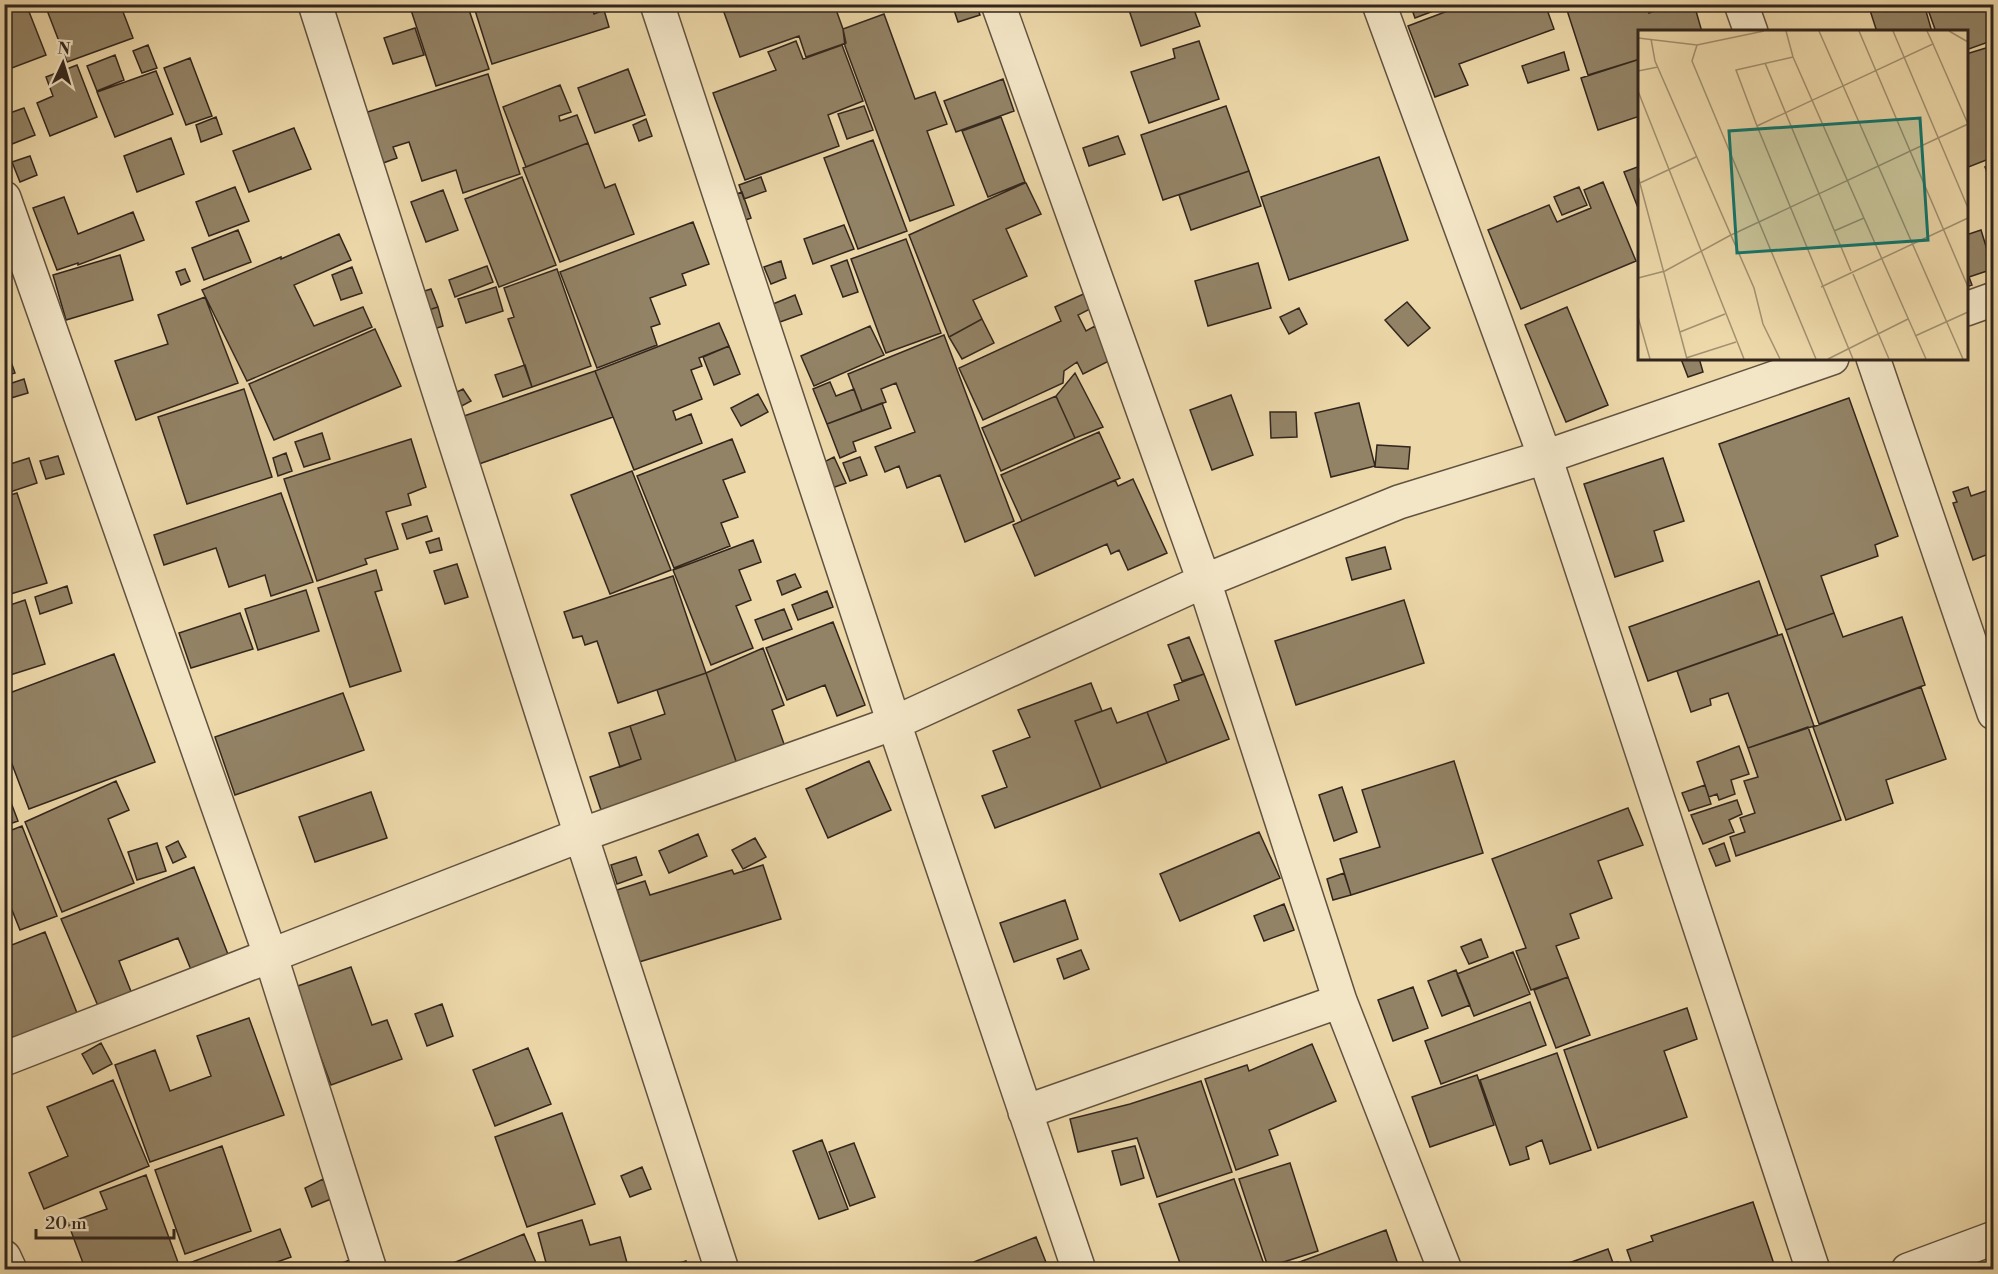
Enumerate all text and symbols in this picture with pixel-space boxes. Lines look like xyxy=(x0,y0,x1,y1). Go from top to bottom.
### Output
inset map xyxy=(1638,30,1968,360)
north arrow xyxy=(33,33,93,93)
text: N xyxy=(57,39,71,59)
scale bar xyxy=(36,1202,174,1240)
text: 20 m xyxy=(45,1212,87,1235)

